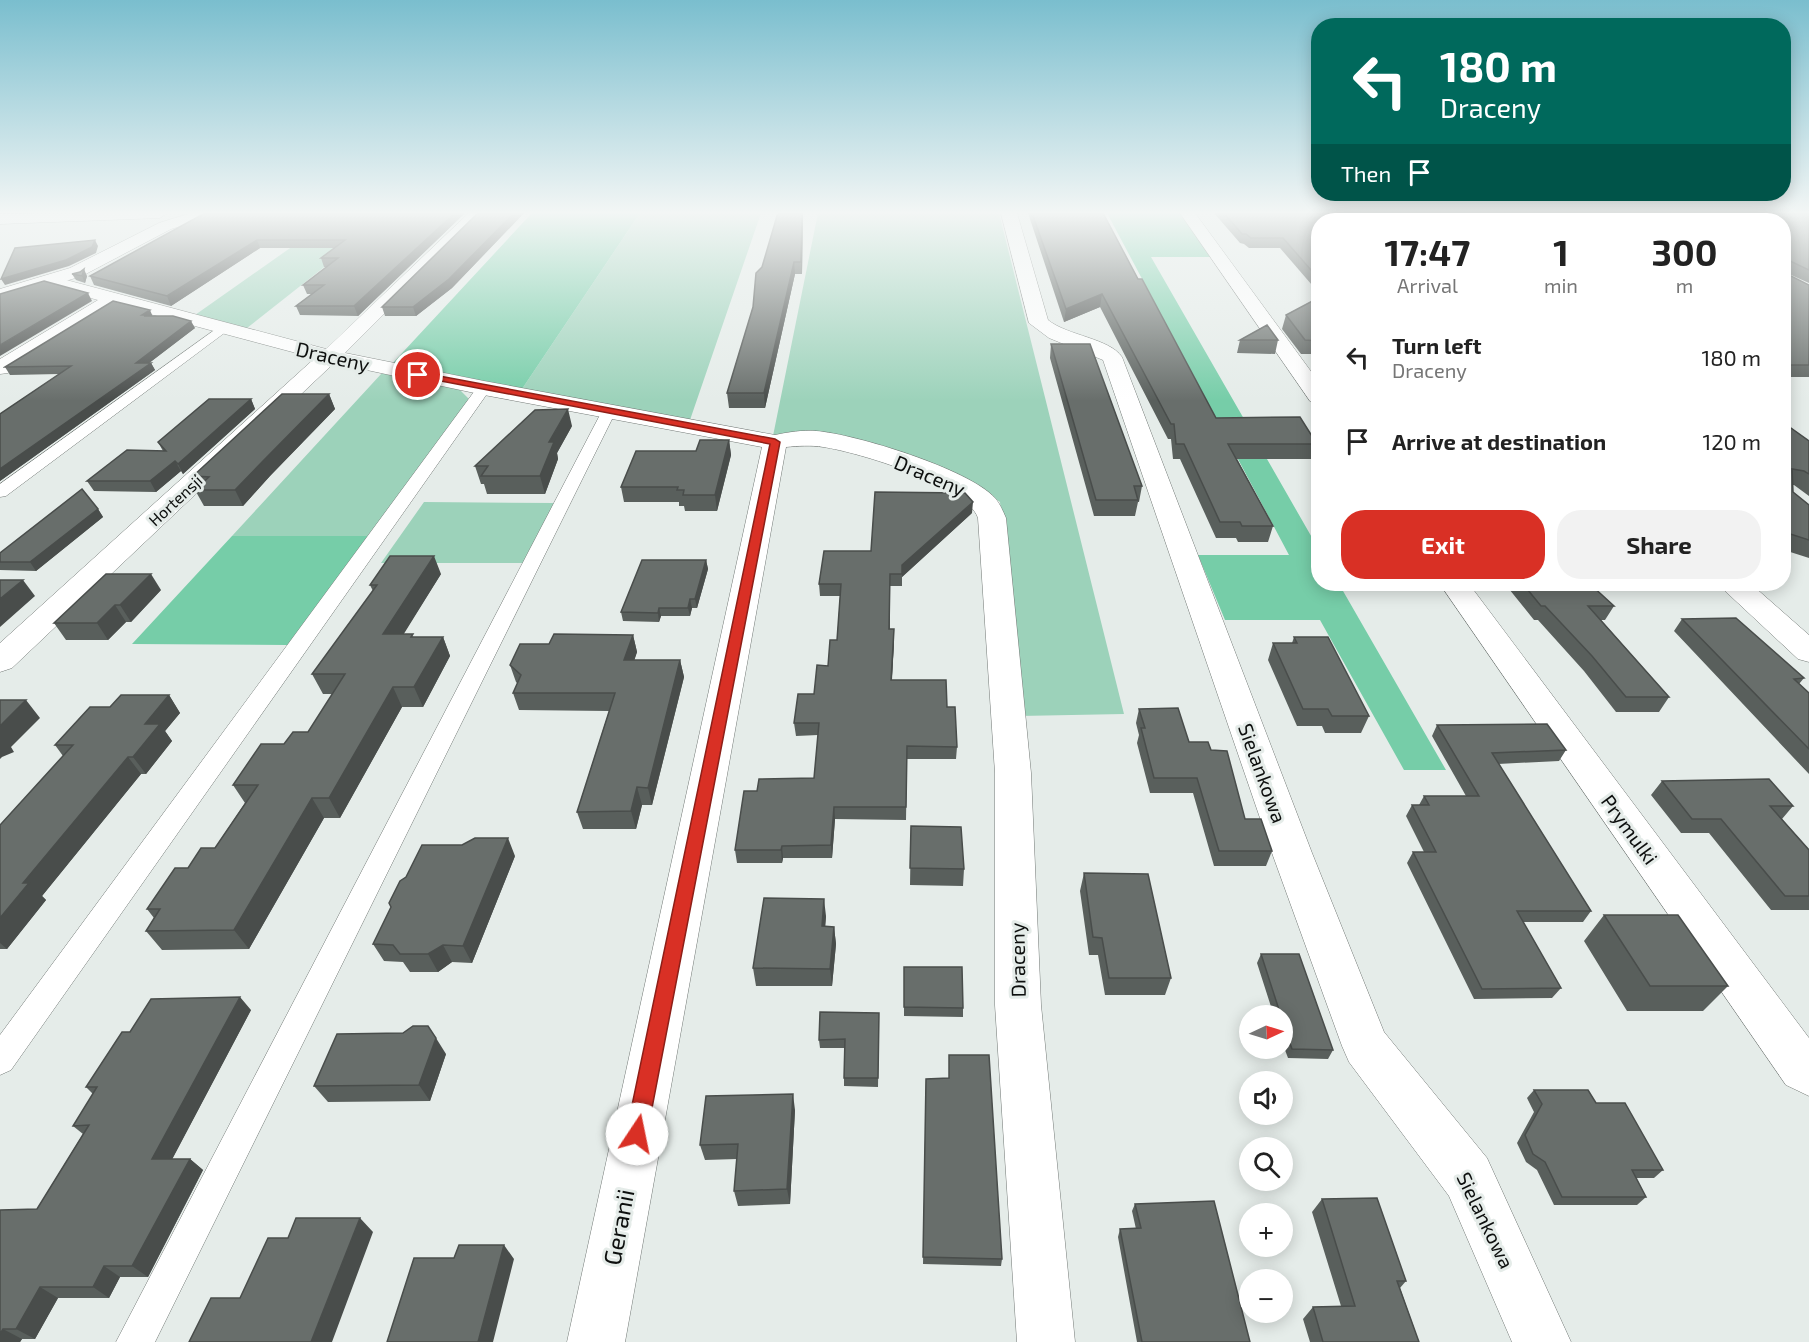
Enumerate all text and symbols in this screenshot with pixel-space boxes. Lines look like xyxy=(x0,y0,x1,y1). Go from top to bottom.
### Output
text: 180 m xyxy=(1440,40,1557,90)
icon: left xyxy=(1341,42,1419,120)
text: Draceny xyxy=(1440,91,1541,123)
icon: arrive xyxy=(1403,156,1436,189)
text: Then xyxy=(1341,160,1391,186)
text: 17:47 xyxy=(1385,230,1470,273)
text: 1 xyxy=(1553,230,1569,273)
text: 300 xyxy=(1652,230,1717,273)
text: Arrival xyxy=(1397,273,1458,297)
text: min xyxy=(1544,273,1578,297)
text: m xyxy=(1676,273,1693,297)
text: Turn left xyxy=(1392,332,1481,358)
street label: Draceny xyxy=(294,336,373,376)
icon: left xyxy=(1341,341,1374,374)
text: 180 m xyxy=(1701,344,1761,370)
pin xyxy=(392,349,443,400)
icon: arrive xyxy=(401,358,434,391)
text: Draceny xyxy=(1392,358,1467,382)
icon: arrive xyxy=(1341,425,1374,458)
text: Arrive at destination xyxy=(1392,428,1606,454)
text: 120 m xyxy=(1702,428,1761,454)
street label: Draceny xyxy=(891,449,970,501)
street label: Hortensji xyxy=(144,470,206,530)
button: Exit xyxy=(1341,510,1545,579)
button: Share xyxy=(1557,510,1761,579)
street label: Sielankowa xyxy=(1234,720,1292,826)
street label: Prymulki xyxy=(1597,789,1663,869)
street label: Draceny xyxy=(1004,922,1030,998)
north arrow xyxy=(1239,1005,1293,1059)
map controls xyxy=(1239,1005,1293,1323)
button: sound xyxy=(1239,1071,1293,1125)
position arrow xyxy=(605,1102,669,1166)
button: search xyxy=(1239,1137,1293,1191)
street label: Sielankowa xyxy=(1452,1168,1520,1272)
street label: Geranii xyxy=(596,1187,640,1267)
button: + xyxy=(1239,1203,1293,1257)
button: − xyxy=(1239,1269,1293,1323)

